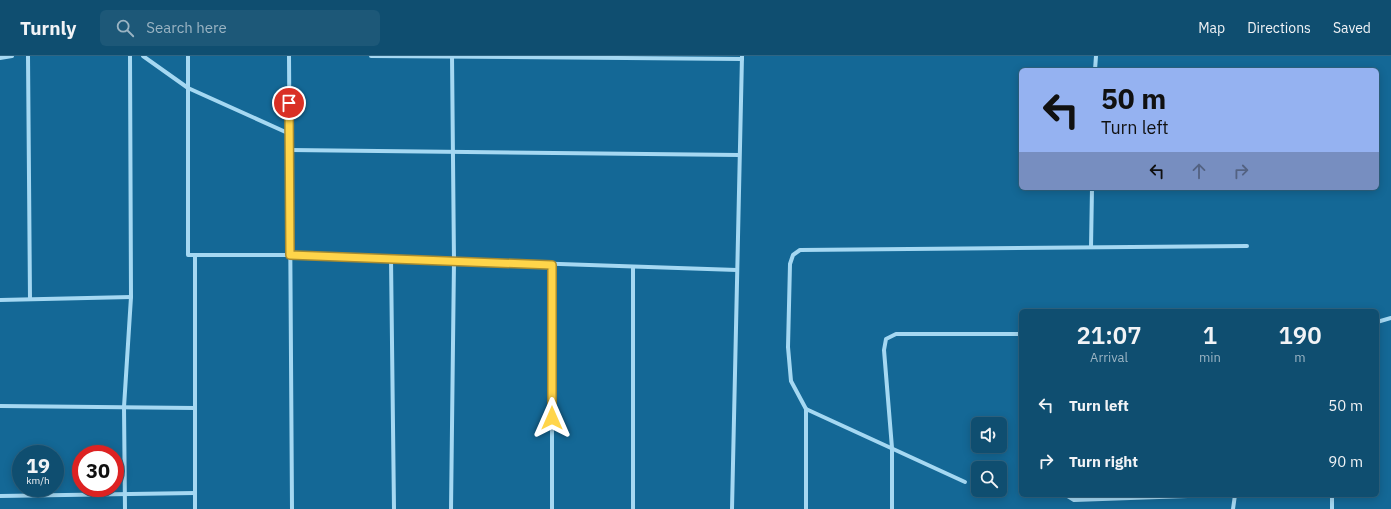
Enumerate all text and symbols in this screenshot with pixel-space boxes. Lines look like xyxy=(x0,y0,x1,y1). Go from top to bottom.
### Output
search box xyxy=(100,10,380,46)
text: Turnly xyxy=(20,16,76,40)
icon: search xyxy=(114,17,136,39)
text: Search here xyxy=(146,18,227,37)
text: Map xyxy=(1198,19,1225,37)
text: Directions xyxy=(1247,19,1311,37)
text: Saved xyxy=(1333,19,1371,37)
text: 50 m xyxy=(1101,80,1166,117)
icon: left xyxy=(1035,84,1087,136)
pin xyxy=(272,86,306,120)
icon: arrive xyxy=(278,92,300,114)
text: Turn left xyxy=(1101,116,1169,139)
icon: left xyxy=(1146,160,1168,182)
icon: ahead xyxy=(1188,160,1210,182)
icon: right xyxy=(1230,160,1252,182)
text: 21:07 xyxy=(1076,319,1142,351)
text: 1 xyxy=(1203,319,1217,351)
text: 190 xyxy=(1278,319,1322,351)
text: Arrival xyxy=(1090,349,1128,366)
text: min xyxy=(1199,349,1221,366)
text: m xyxy=(1294,349,1306,366)
icon: left xyxy=(1035,394,1057,416)
text: Turn left xyxy=(1069,396,1129,415)
text: 50 m xyxy=(1328,396,1363,415)
position arrow xyxy=(531,397,573,439)
map controls xyxy=(971,417,1007,497)
button: sound xyxy=(971,417,1007,453)
speed limit sign: 30 xyxy=(72,445,124,497)
icon: right xyxy=(1035,450,1057,472)
text: 19 xyxy=(26,452,50,479)
text: Turn right xyxy=(1069,452,1138,471)
text: 90 m xyxy=(1328,452,1363,471)
button: search xyxy=(971,461,1007,497)
text: km/h xyxy=(26,474,50,487)

